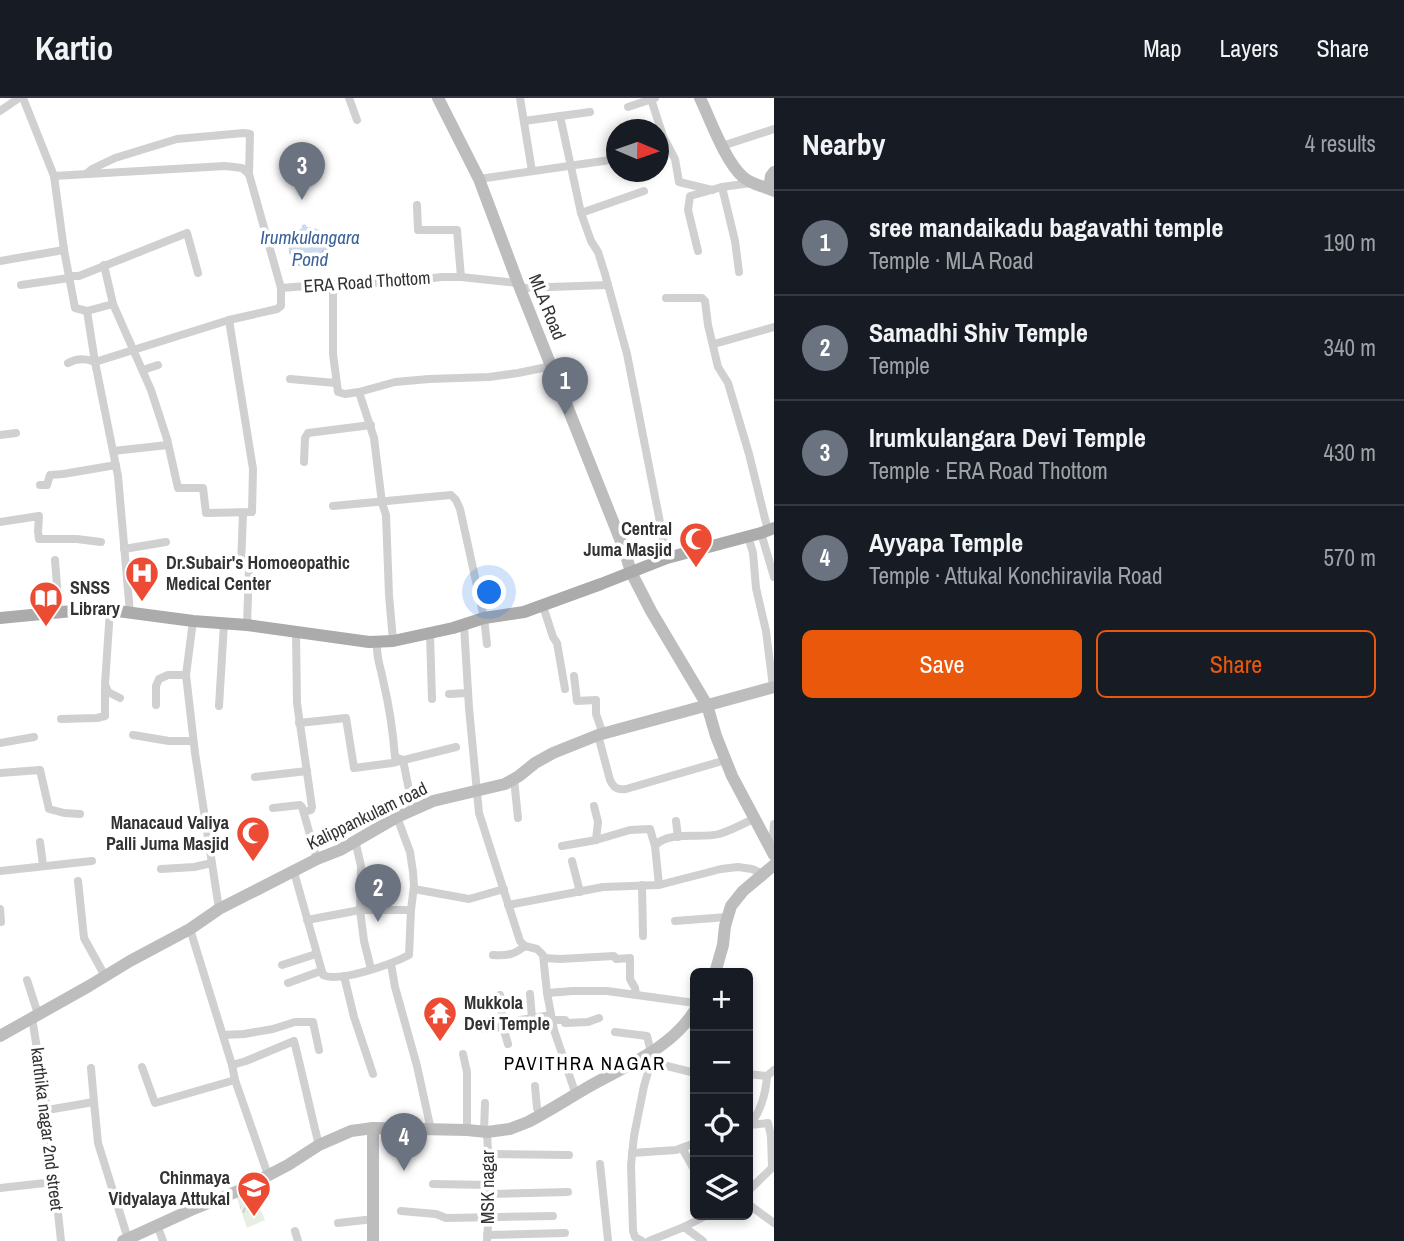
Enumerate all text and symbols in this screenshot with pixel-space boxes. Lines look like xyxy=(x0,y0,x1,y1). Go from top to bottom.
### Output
text: Kartio xyxy=(35,26,113,70)
text: Map xyxy=(1143,32,1181,64)
text: Layers xyxy=(1219,32,1278,64)
text: Share xyxy=(1316,32,1369,64)
north arrow xyxy=(606,119,669,182)
text: Nearby xyxy=(802,124,885,164)
text: 4 results xyxy=(1305,128,1376,159)
pin: 3 xyxy=(279,142,325,200)
text: sree mandaikadu bagavathi temple xyxy=(869,210,1223,245)
water label: Irumkulangara Pond xyxy=(260,224,360,272)
text: 1 xyxy=(820,227,830,258)
text: 190 m xyxy=(1324,227,1376,258)
text: Temple · MLA Road xyxy=(869,245,1034,276)
street label: ERA Road Thottom xyxy=(303,265,431,298)
street label: MLA Road xyxy=(523,270,572,343)
text: Samadhi Shiv Temple xyxy=(869,315,1088,350)
text: 2 xyxy=(820,332,830,363)
text: 340 m xyxy=(1324,332,1376,363)
text: Temple xyxy=(869,350,930,381)
pin: 1 xyxy=(542,357,588,415)
text: Irumkulangara Devi Temple xyxy=(869,420,1146,455)
text: 3 xyxy=(820,437,830,468)
text: 430 m xyxy=(1324,437,1376,468)
text: Temple · ERA Road Thottom xyxy=(869,455,1108,486)
place label: Central Juma Masjid xyxy=(583,516,672,562)
mosque icon: Central Juma Masjid xyxy=(677,520,715,569)
text: Ayyapa Temple xyxy=(869,525,1023,560)
text: 4 xyxy=(820,542,830,573)
text: 570 m xyxy=(1324,542,1376,573)
place label: Dr.Subair's Homoeopathic Medical Center xyxy=(166,550,350,596)
hospital icon: Dr.Subair's Homoeopathic Medical Center xyxy=(123,554,161,603)
text: Temple · Attukal Konchiravila Road xyxy=(869,560,1163,591)
place label: SNSS Library xyxy=(70,575,121,621)
your location xyxy=(472,575,506,609)
library icon: SNSS Library xyxy=(27,579,65,628)
button: Save xyxy=(802,630,1082,698)
button: Share xyxy=(1096,630,1376,698)
street label: Kalippankulam road xyxy=(302,776,431,856)
place label: Manacaud Valiya Palli Juma Masjid xyxy=(106,810,230,856)
mosque icon: Manacaud Valiya Palli Juma Masjid xyxy=(234,814,272,863)
pin: 2 xyxy=(355,864,401,922)
map controls xyxy=(690,968,753,1220)
button: + xyxy=(690,968,753,1031)
place label: Mukkola Devi Temple xyxy=(464,990,550,1036)
temple icon: Mukkola Devi Temple xyxy=(421,994,459,1043)
button: − xyxy=(690,1031,753,1094)
street label: karthika nagar 2nd street xyxy=(25,1046,70,1212)
district label: PAVITHRA NAGAR xyxy=(504,1050,666,1076)
button: locate xyxy=(690,1094,753,1157)
pin: 4 xyxy=(381,1113,427,1171)
street label: MSK nagar xyxy=(475,1150,500,1224)
button: layers xyxy=(690,1157,753,1220)
place label: Chinmaya Vidyalaya Attukal xyxy=(109,1165,231,1211)
school or university icon: Chinmaya Vidyalaya Attukal xyxy=(235,1169,273,1218)

